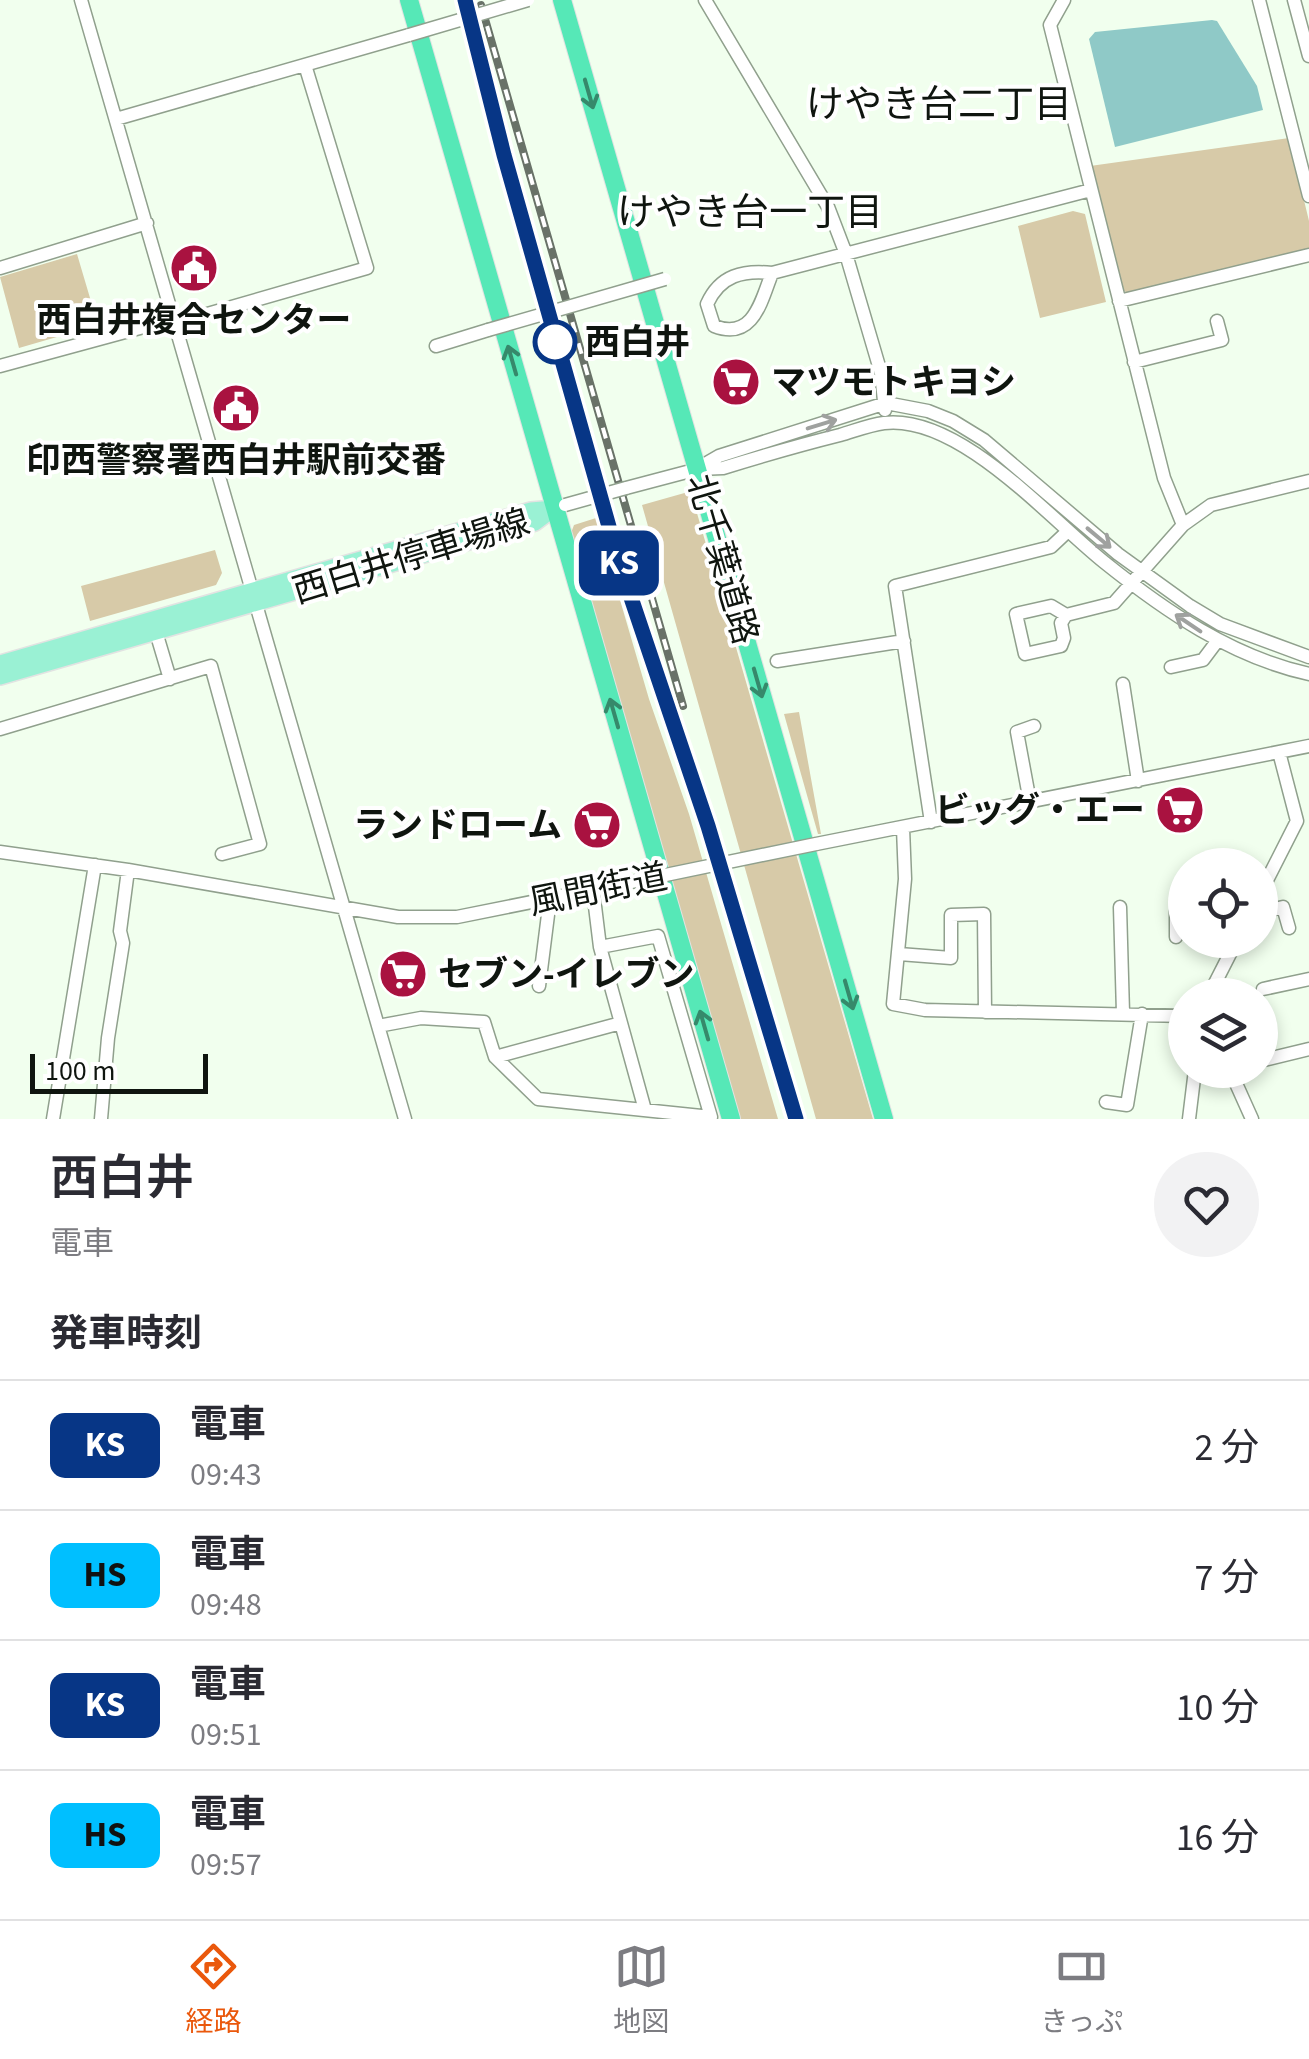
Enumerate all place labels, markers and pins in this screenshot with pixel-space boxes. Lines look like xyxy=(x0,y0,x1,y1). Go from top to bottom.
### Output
public building icon: 西白井複合センター xyxy=(168,242,220,294)
place label: 西白井複合センター xyxy=(36,296,352,346)
place label: 西白井 xyxy=(585,318,690,368)
marker: 西白井 xyxy=(534,321,576,363)
supermarket icon: マツモトキヨシ xyxy=(710,356,762,408)
place label: マツモトキヨシ xyxy=(771,358,1016,408)
public building icon: 印西警察署西白井駅前交番 xyxy=(210,382,262,434)
place label: 印西警察署西白井駅前交番 xyxy=(26,436,446,486)
supermarket icon: ビッグ・エー xyxy=(1154,784,1206,836)
place label: ビッグ・エー xyxy=(935,786,1145,836)
supermarket icon: ランドローム xyxy=(571,799,623,851)
place label: ランドローム xyxy=(353,801,562,851)
supermarket icon: セブン-イレブン xyxy=(377,948,429,1000)
place label: セブン-イレブン xyxy=(438,950,695,1000)

